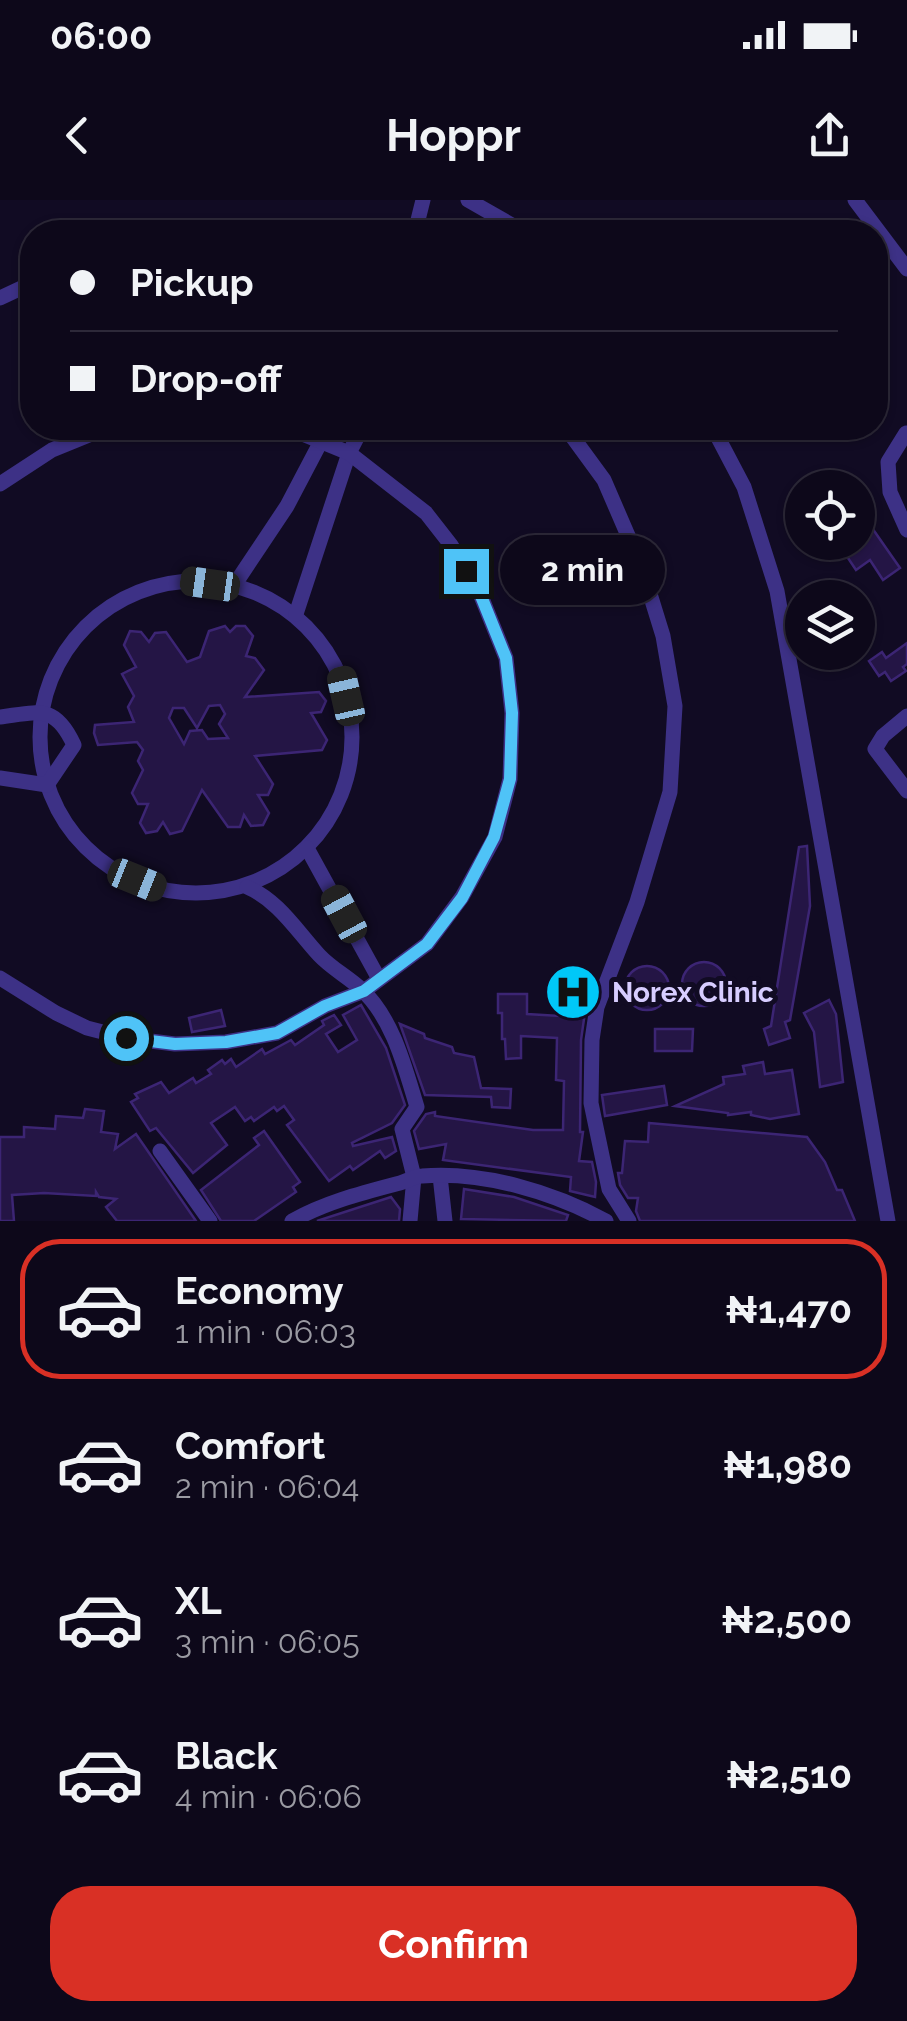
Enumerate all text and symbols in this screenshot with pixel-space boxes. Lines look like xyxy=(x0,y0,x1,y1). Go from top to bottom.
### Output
text: 06:00 xyxy=(50,13,152,58)
icon: back xyxy=(50,108,105,163)
icon: share xyxy=(802,108,857,163)
text: Hoppr xyxy=(386,109,521,162)
text: Pickup xyxy=(130,260,254,305)
text: Drop-off xyxy=(130,356,282,401)
map controls xyxy=(785,470,875,670)
button: locate xyxy=(785,470,875,560)
callout: 2 min xyxy=(501,536,666,606)
route end xyxy=(444,549,489,594)
text: 2 min xyxy=(541,551,624,588)
car xyxy=(178,565,242,603)
button: layers xyxy=(785,580,875,670)
car xyxy=(325,663,367,729)
car xyxy=(104,855,170,905)
car xyxy=(317,880,371,948)
hospital icon: Norex Clinic xyxy=(543,962,603,1022)
place label: Norex Clinic xyxy=(612,976,774,1009)
route start xyxy=(104,1016,149,1061)
icon: car xyxy=(55,1264,145,1354)
text: Economy xyxy=(175,1268,344,1313)
text: ₦1,470 xyxy=(725,1287,852,1332)
text: 1 min · 06:03 xyxy=(175,1313,356,1350)
icon: car xyxy=(55,1419,145,1509)
text: Comfort xyxy=(175,1423,325,1468)
text: ₦1,980 xyxy=(723,1442,852,1487)
text: 2 min · 06:04 xyxy=(175,1468,359,1505)
icon: car xyxy=(55,1574,145,1664)
text: XL xyxy=(175,1578,222,1623)
text: ₦2,500 xyxy=(721,1597,852,1642)
text: 3 min · 06:05 xyxy=(175,1623,360,1660)
icon: car xyxy=(55,1729,145,1819)
text: Black xyxy=(175,1733,277,1778)
text: ₦2,510 xyxy=(726,1752,852,1797)
text: 4 min · 06:06 xyxy=(175,1778,362,1815)
button: Confirm xyxy=(50,1886,857,2001)

